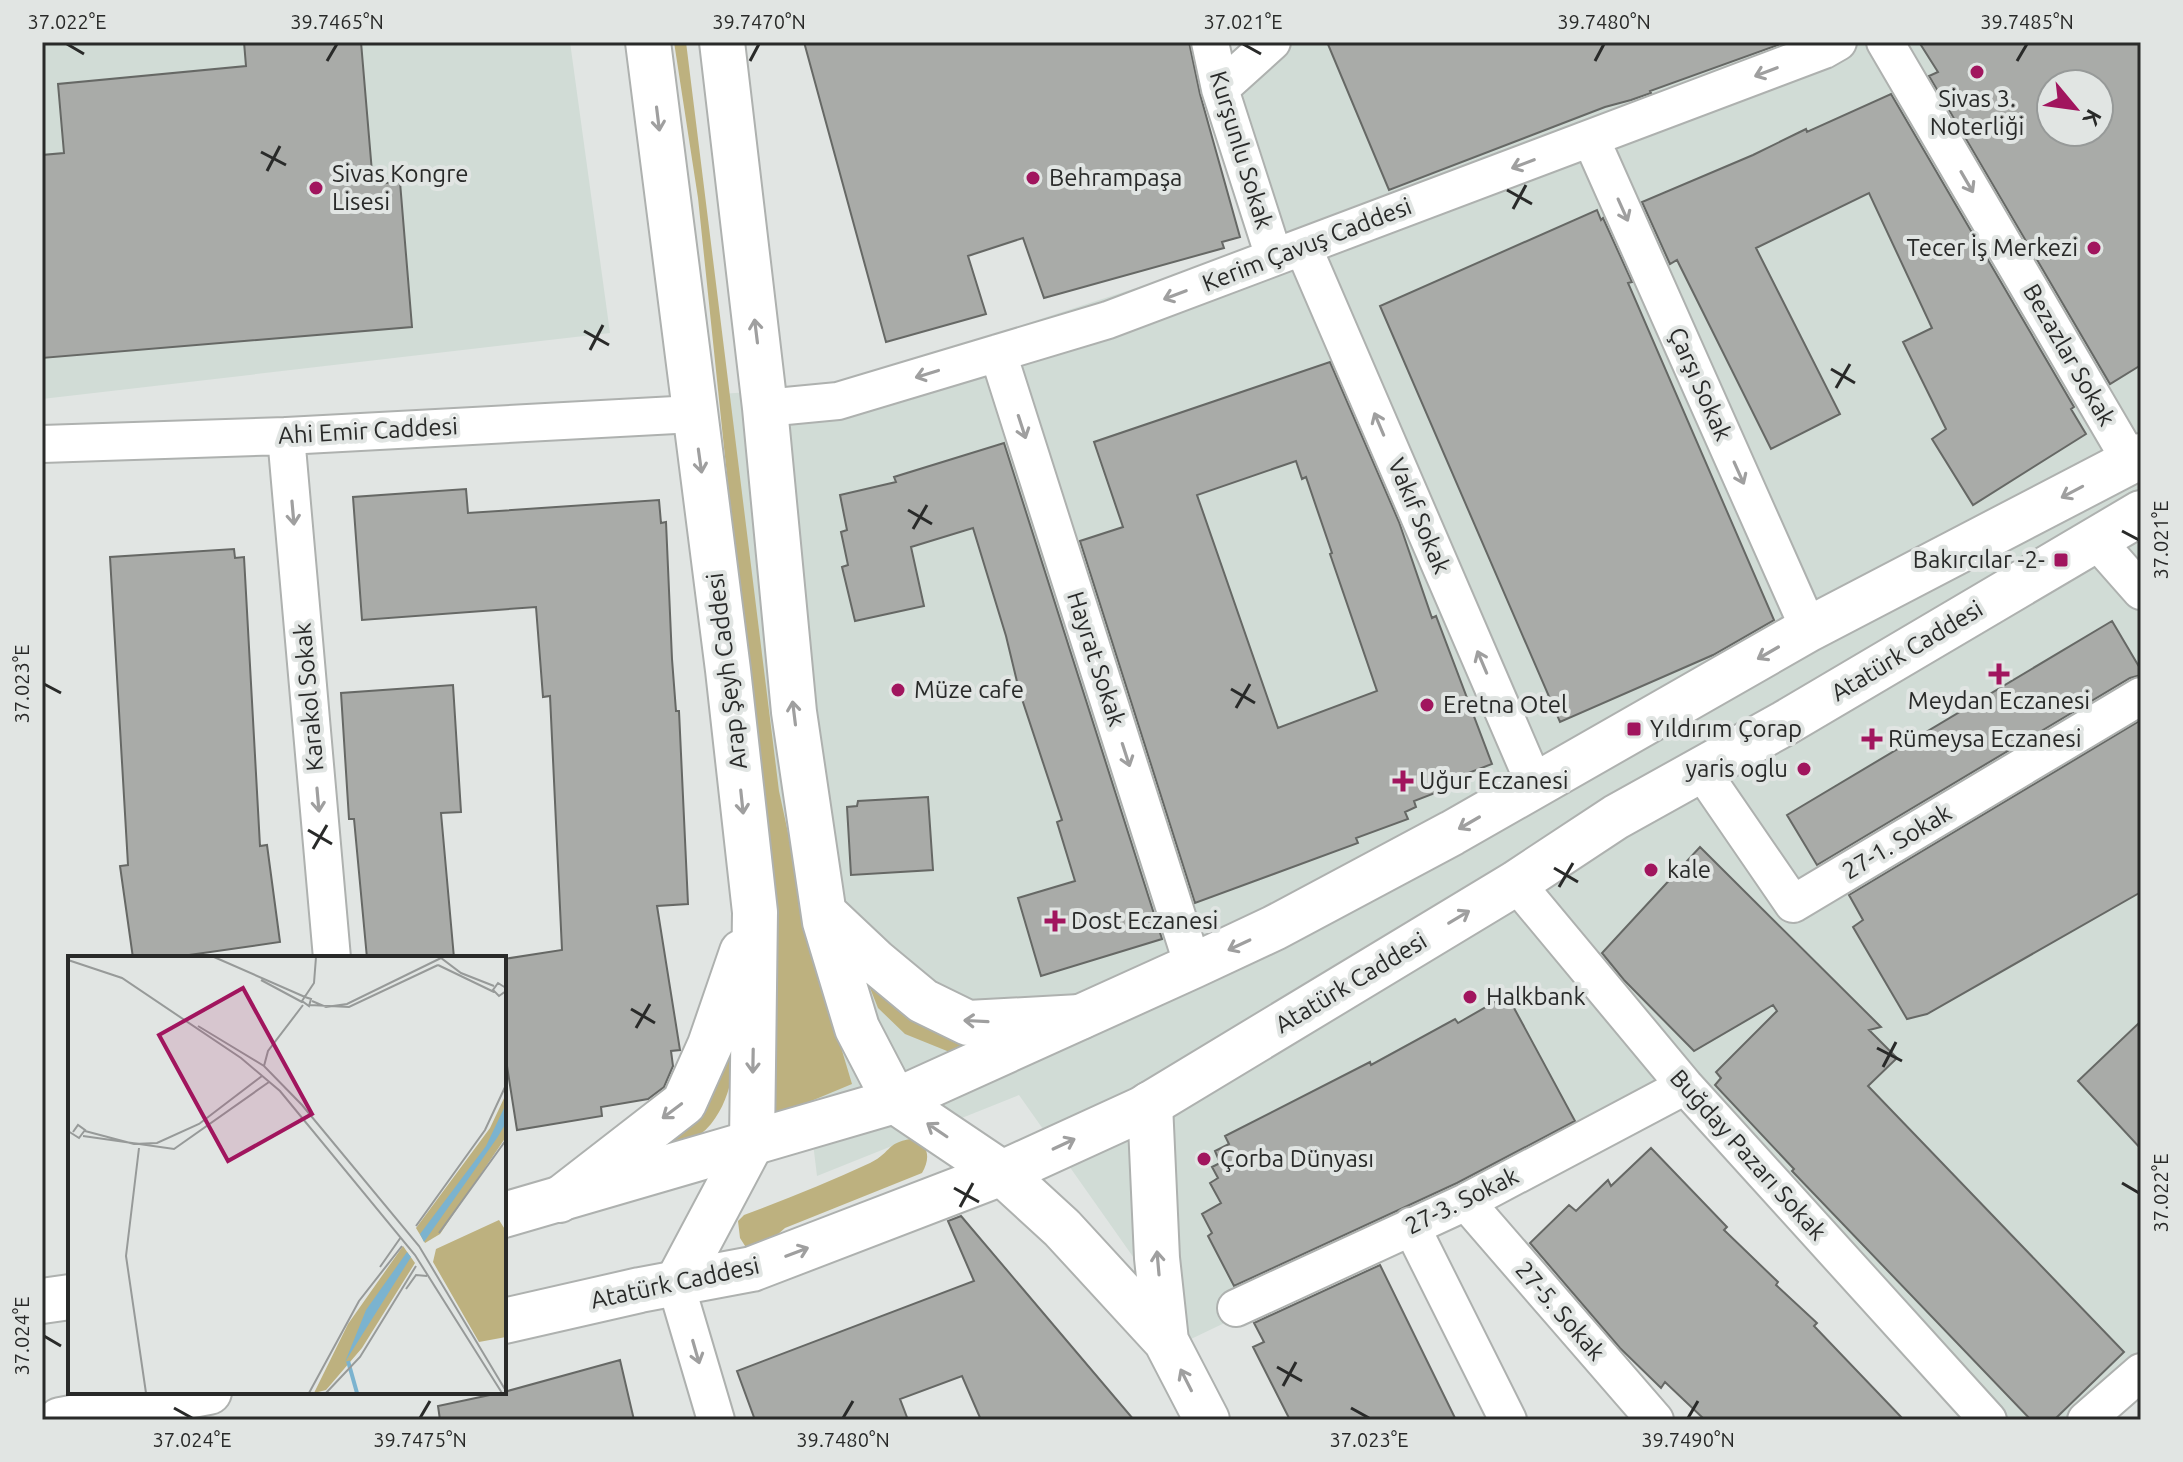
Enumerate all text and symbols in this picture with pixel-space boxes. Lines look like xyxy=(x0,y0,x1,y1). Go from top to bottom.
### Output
text: 37.022°E xyxy=(28,10,107,33)
text: 39.7465°N xyxy=(290,10,384,33)
text: 39.7470°N xyxy=(712,10,806,33)
text: 37.021°E xyxy=(1204,10,1283,33)
text: 39.7480°N xyxy=(1557,10,1651,33)
text: 39.7485°N xyxy=(1980,10,2074,33)
marker: Sivas 3. Noterliği xyxy=(1968,63,1986,81)
one-way arrow xyxy=(1754,66,1779,80)
street label: Kurşunlu Sokak xyxy=(1205,68,1278,232)
north arrow xyxy=(2035,68,2115,148)
place label: Sivas 3. Noterliği xyxy=(1930,85,2024,140)
text: K xyxy=(2078,105,2107,131)
one-way arrow xyxy=(651,106,666,132)
one-way arrow xyxy=(1511,158,1536,172)
place label: Sivas Kongre Lisesi xyxy=(332,160,468,215)
place label: Behrampaşa xyxy=(1049,164,1182,191)
marker: Behrampaşa xyxy=(1024,169,1042,187)
one-way arrow xyxy=(1959,170,1975,193)
marker: Sivas Kongre Lisesi xyxy=(307,179,325,197)
street label: Kerim Çavuş Caddesi xyxy=(1198,192,1415,297)
one-way arrow xyxy=(1616,197,1631,222)
place label: Tecer İş Merkezi xyxy=(1907,234,2078,261)
marker: Tecer İş Merkezi xyxy=(2085,239,2103,257)
street label: Bezazlar Sokak xyxy=(2018,279,2121,430)
one-way arrow xyxy=(1163,288,1188,303)
one-way arrow xyxy=(749,318,764,345)
street label: Çarşı Sokak xyxy=(1663,323,1737,445)
one-way arrow xyxy=(915,367,941,382)
street label: Ahi Emir Caddesi xyxy=(277,412,459,449)
one-way arrow xyxy=(1371,412,1386,436)
one-way arrow xyxy=(1015,415,1030,440)
one-way arrow xyxy=(693,448,708,473)
street label: Vakıf Sokak xyxy=(1383,454,1456,578)
one-way arrow xyxy=(1733,460,1748,485)
one-way arrow xyxy=(2061,485,2084,501)
one-way arrow xyxy=(286,500,301,526)
text: 37.021°E xyxy=(2149,501,2172,580)
place label: Bakırcılar -2- xyxy=(1913,546,2045,573)
marker: Bakırcılar -2- xyxy=(2052,551,2070,569)
street label: Arap Şeyh Caddesi xyxy=(701,571,752,771)
street label: Hayrat Sokak xyxy=(1062,588,1131,730)
street label: Atatürk Caddesi xyxy=(1826,595,1987,706)
street label: Karakol Sokak xyxy=(289,622,328,772)
text: 37.023°E xyxy=(10,645,33,724)
one-way arrow xyxy=(1757,645,1780,661)
one-way arrow xyxy=(1473,650,1488,675)
marker: Meydan Eczanesi xyxy=(1990,665,2008,683)
place label: Müze cafe xyxy=(914,676,1024,703)
marker: Müze cafe xyxy=(889,681,907,699)
place label: Meydan Eczanesi xyxy=(1908,687,2090,714)
place label: Eretna Otel xyxy=(1443,691,1567,718)
marker: Eretna Otel xyxy=(1418,696,1436,714)
one-way arrow xyxy=(787,700,802,726)
place label: Yıldırım Çorap xyxy=(1650,715,1802,742)
marker: Yıldırım Çorap xyxy=(1625,720,1643,738)
place label: Rümeysa Eczanesi xyxy=(1888,725,2082,752)
marker: Rümeysa Eczanesi xyxy=(1863,730,1881,748)
one-way arrow xyxy=(1120,742,1134,767)
place label: yaris oglu xyxy=(1685,755,1788,782)
marker: yaris oglu xyxy=(1795,760,1813,778)
place label: Uğur Eczanesi xyxy=(1419,767,1569,794)
marker: Uğur Eczanesi xyxy=(1394,772,1412,790)
one-way arrow xyxy=(311,786,326,813)
one-way arrow xyxy=(735,788,750,815)
street label: 27-1. Sokak xyxy=(1837,799,1956,885)
one-way arrow xyxy=(1458,815,1481,831)
place label: kale xyxy=(1667,856,1711,883)
marker: kale xyxy=(1642,861,1660,879)
place label: Dost Eczanesi xyxy=(1071,907,1218,934)
one-way arrow xyxy=(1447,909,1470,925)
marker: Dost Eczanesi xyxy=(1046,912,1064,930)
street label: Atatürk Caddesi xyxy=(1270,927,1431,1038)
one-way arrow xyxy=(1227,938,1252,953)
inset map xyxy=(68,956,506,1394)
place label: Halkbank xyxy=(1486,983,1586,1010)
marker: Halkbank xyxy=(1461,988,1479,1006)
one-way arrow xyxy=(964,1013,990,1028)
one-way arrow xyxy=(745,1047,761,1074)
street label: Buğday Pazarı Sokak xyxy=(1665,1064,1832,1245)
one-way arrow xyxy=(662,1103,684,1120)
one-way arrow xyxy=(927,1122,949,1138)
one-way arrow xyxy=(1052,1136,1076,1151)
place label: Çorba Dünyası xyxy=(1220,1145,1374,1172)
marker: Çorba Dünyası xyxy=(1195,1150,1213,1168)
text: 37.022°E xyxy=(2149,1154,2172,1233)
street label: 27-3. Sokak xyxy=(1401,1162,1523,1239)
one-way arrow xyxy=(784,1244,809,1258)
one-way arrow xyxy=(1150,1250,1165,1277)
street label: Atatürk Caddesi xyxy=(588,1251,762,1314)
street label: 27-5. Sokak xyxy=(1510,1256,1611,1366)
text: 37.024°E xyxy=(10,1297,33,1376)
one-way arrow xyxy=(689,1339,704,1365)
one-way arrow xyxy=(1178,1369,1194,1393)
text: 37.024°E xyxy=(153,1428,232,1451)
text: 39.7475°N xyxy=(373,1428,467,1451)
text: 39.7480°N xyxy=(796,1428,890,1451)
text: 37.023°E xyxy=(1330,1428,1409,1451)
text: 39.7490°N xyxy=(1641,1428,1735,1451)

